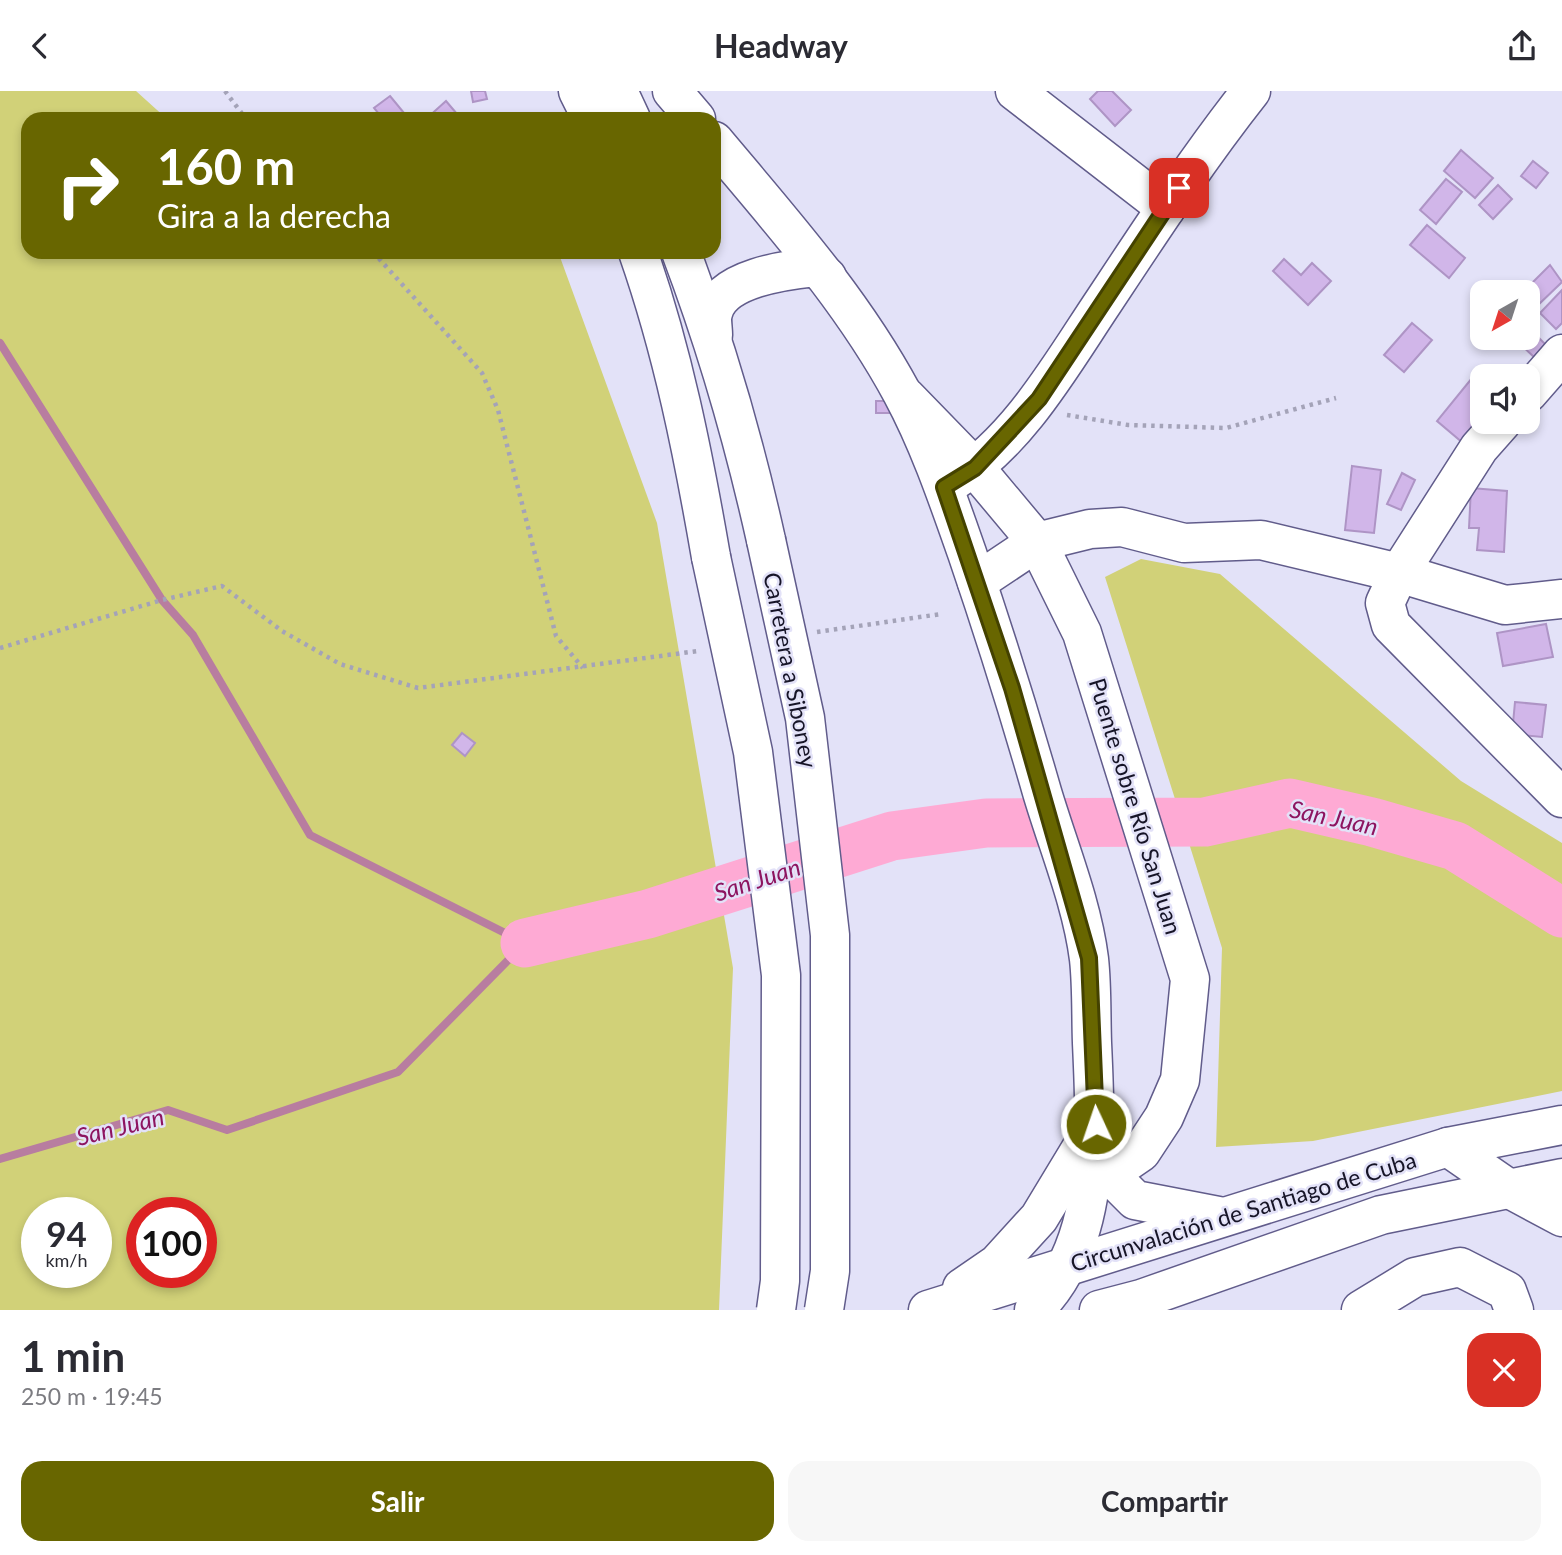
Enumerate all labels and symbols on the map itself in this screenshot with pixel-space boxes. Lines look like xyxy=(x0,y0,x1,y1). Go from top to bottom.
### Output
pin xyxy=(1149,158,1209,218)
north arrow xyxy=(1470,280,1540,350)
street label: Carretera a Siboney xyxy=(758,570,824,770)
street label: Puente sobre Río San Juan xyxy=(1084,675,1188,937)
water label: San Juan xyxy=(1287,794,1381,840)
water label: San Juan xyxy=(710,851,804,907)
position arrow xyxy=(1059,1087,1133,1161)
water label: San Juan xyxy=(73,1101,167,1151)
street label: Circunvalación de Santiago de Cuba xyxy=(1067,1145,1419,1277)
speed limit sign: 100 xyxy=(126,1197,217,1288)

